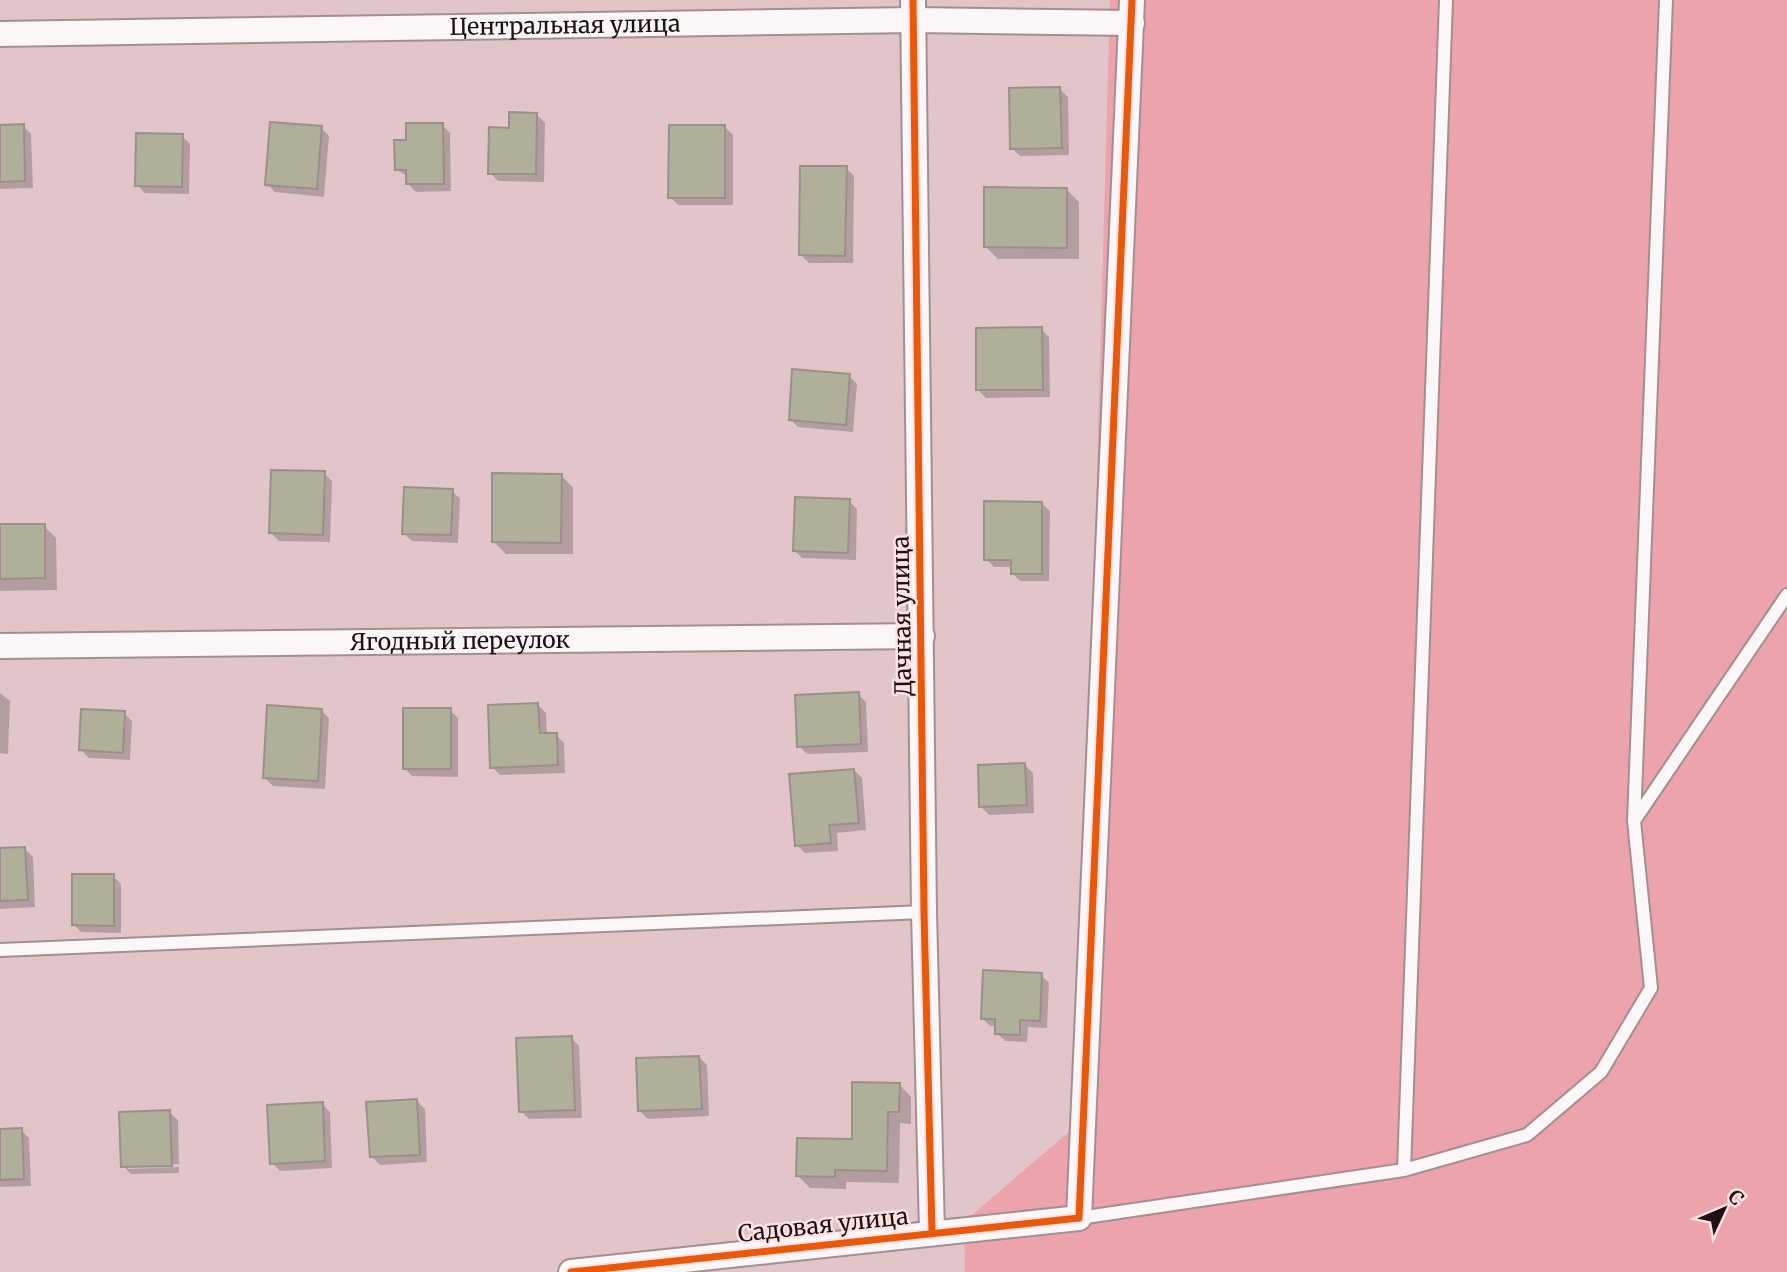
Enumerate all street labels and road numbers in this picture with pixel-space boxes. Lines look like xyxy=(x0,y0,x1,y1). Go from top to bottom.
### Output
street label: Центральная улица xyxy=(449,9,681,41)
street label: Дачная улица xyxy=(886,536,917,697)
street label: Ягодный переулок xyxy=(350,625,571,656)
street label: Садовая улица xyxy=(736,1201,910,1248)

